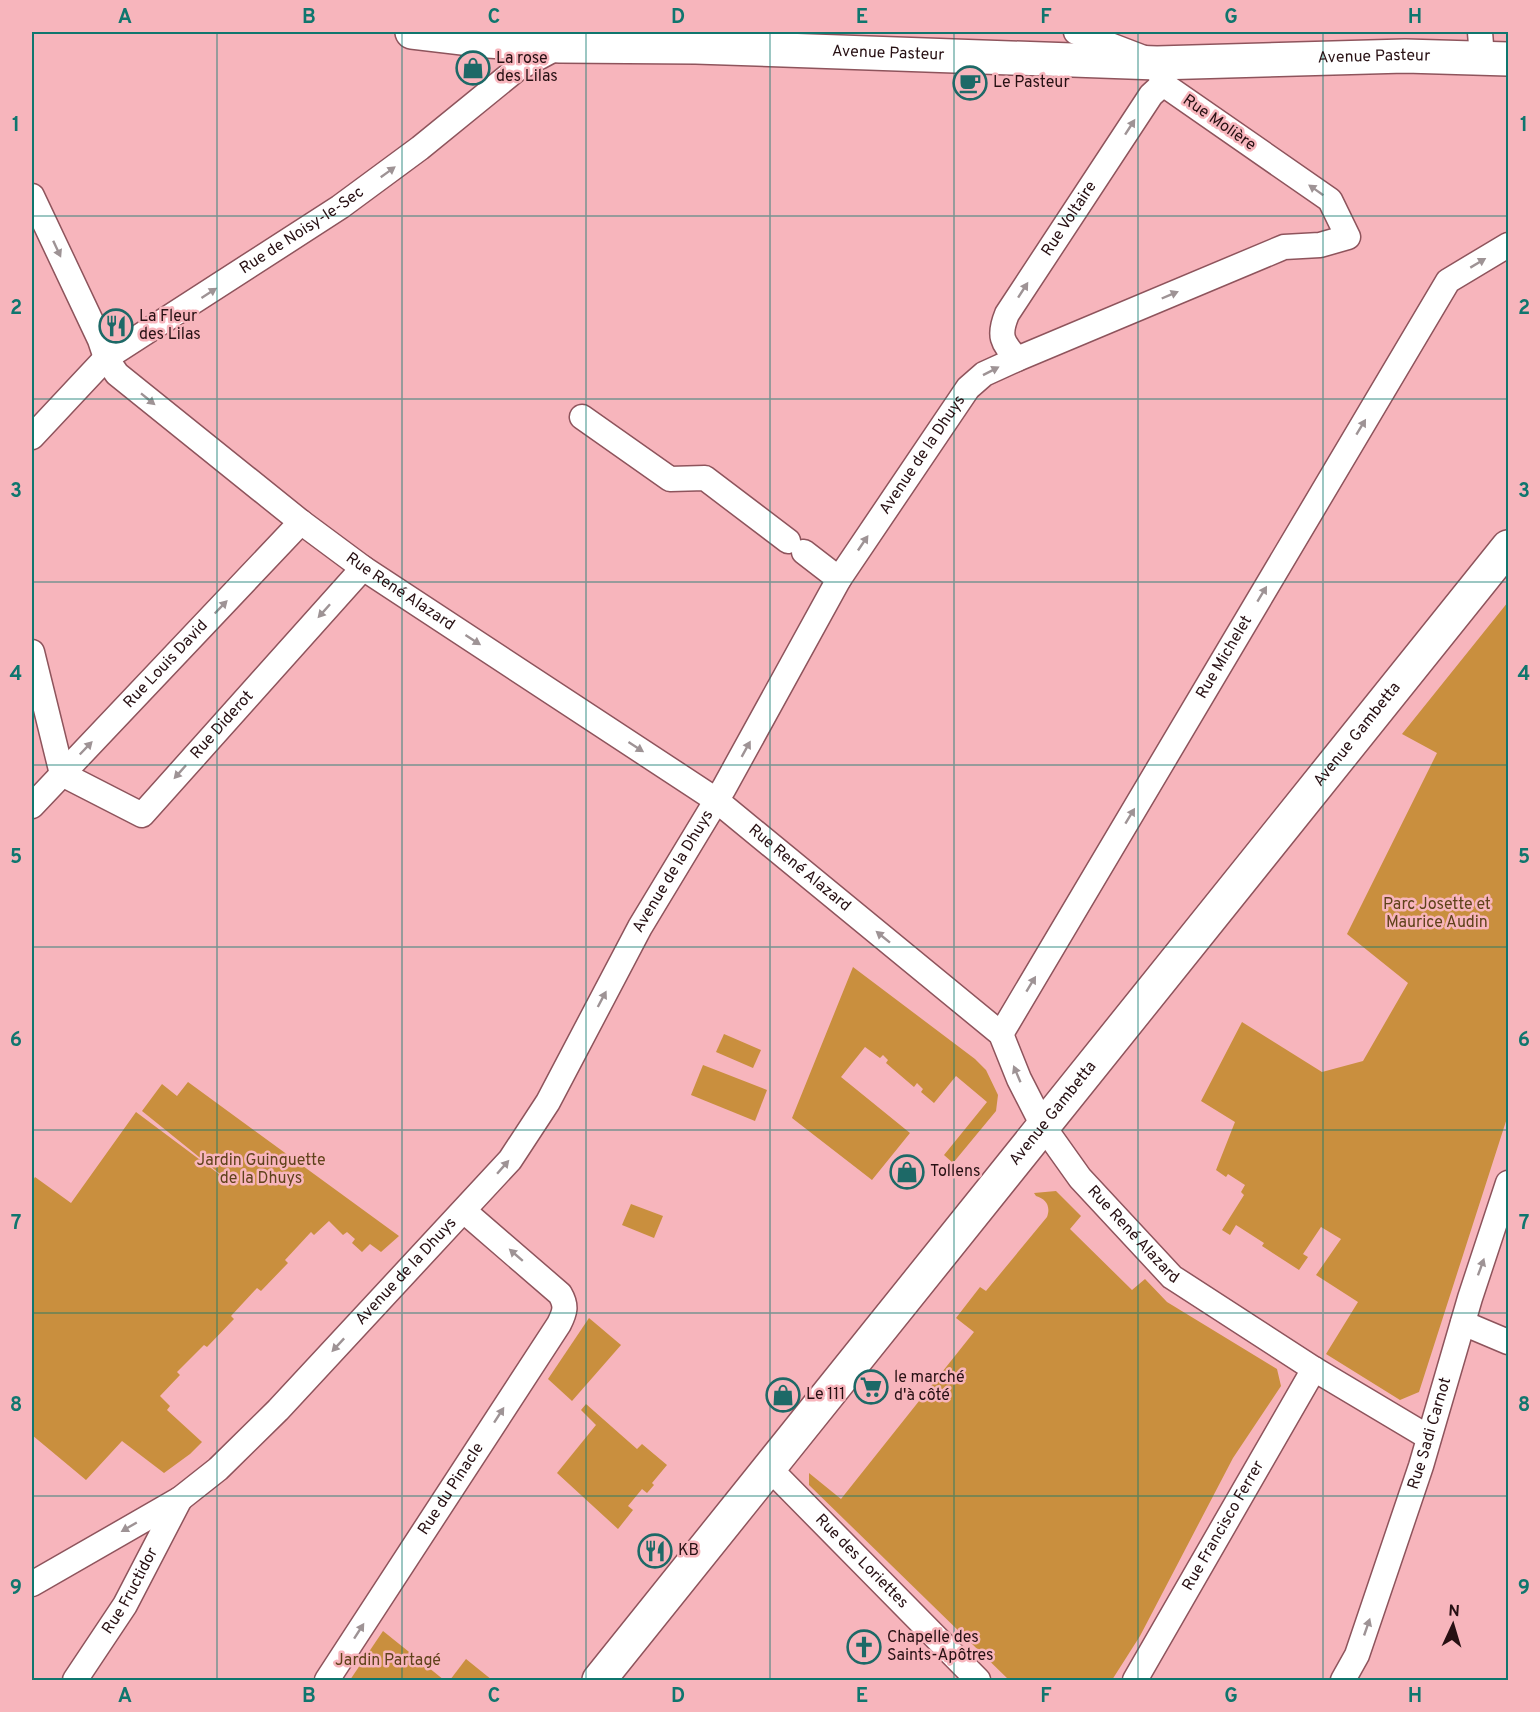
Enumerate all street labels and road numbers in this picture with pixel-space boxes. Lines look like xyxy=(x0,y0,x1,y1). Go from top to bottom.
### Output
street label: Avenue Pasteur xyxy=(832,42,945,66)
street label: Avenue Pasteur xyxy=(1317,46,1431,68)
street label: Rue Molière xyxy=(1179,90,1259,156)
street label: Rue Voltaire xyxy=(1038,178,1101,260)
street label: Rue de Noisy-le-Sec xyxy=(236,182,368,279)
street label: Avenue de la Dhuys xyxy=(875,391,970,518)
street label: Rue René Alazard xyxy=(341,548,458,635)
street label: Rue Michelet xyxy=(1192,612,1257,703)
street label: Rue Louis David xyxy=(120,616,213,713)
street label: Avenue Gambetta xyxy=(1309,678,1405,791)
street label: Rue Diderot xyxy=(186,687,258,764)
street label: Avenue de la Dhuys xyxy=(629,807,718,936)
street label: Rue René Alazard xyxy=(744,820,855,916)
street label: Avenue Gambetta xyxy=(1005,1057,1101,1170)
street label: Rue René Alazard xyxy=(1082,1182,1183,1289)
street label: Avenue de la Dhuys xyxy=(352,1214,461,1330)
street label: Rue Sadi Carnot xyxy=(1404,1375,1456,1492)
street label: Rue du Pinacle xyxy=(414,1439,489,1539)
street label: Rue Francisco Ferrer xyxy=(1178,1457,1269,1594)
street label: Rue des Loriettes xyxy=(810,1510,912,1613)
street label: Rue Fructidor xyxy=(98,1544,163,1638)

